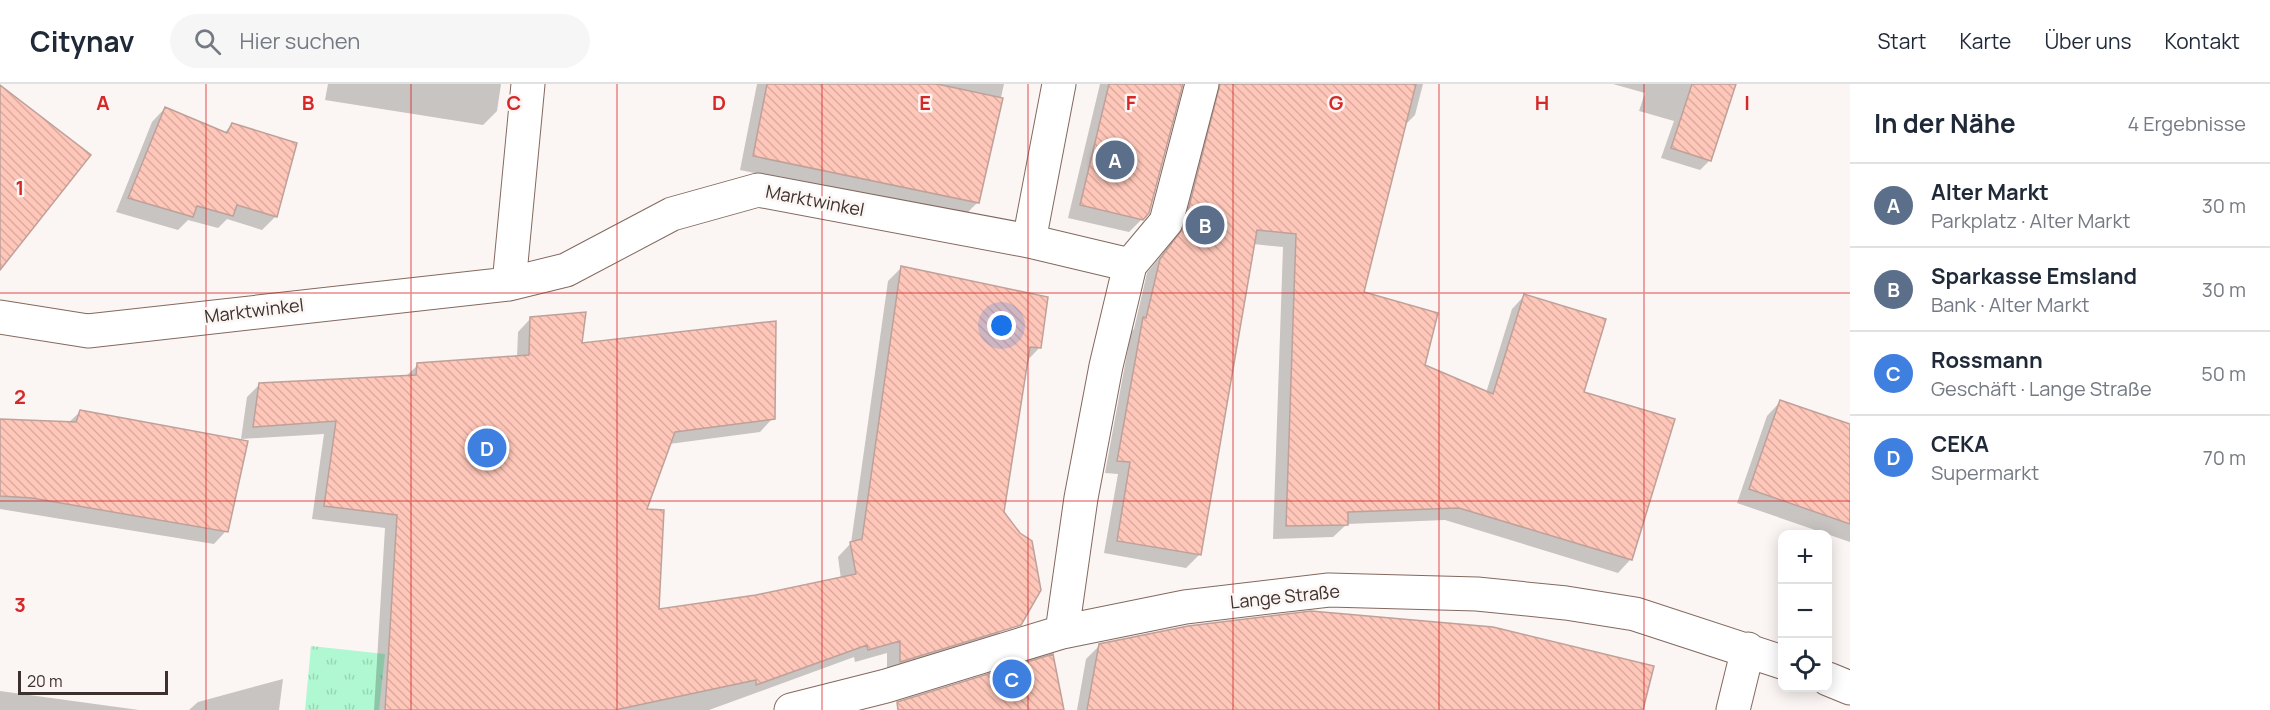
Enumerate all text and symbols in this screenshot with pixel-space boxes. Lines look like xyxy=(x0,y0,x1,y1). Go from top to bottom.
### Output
search box xyxy=(170,14,590,68)
text: Citynav xyxy=(30,22,134,60)
icon: search xyxy=(191,25,224,58)
text: Hier suchen xyxy=(239,26,360,56)
text: Start xyxy=(1877,27,1926,55)
text: Karte xyxy=(1959,27,2011,55)
text: Über uns xyxy=(2044,27,2132,55)
text: Kontakt xyxy=(2165,27,2240,55)
text: A xyxy=(96,89,110,116)
text: B xyxy=(302,89,315,116)
text: C xyxy=(507,89,521,116)
text: D xyxy=(712,89,726,116)
text: E xyxy=(919,89,931,116)
text: F xyxy=(1126,89,1137,116)
text: G xyxy=(1329,89,1344,116)
text: H xyxy=(1535,89,1549,116)
text: I xyxy=(1744,89,1750,116)
text: In der Nähe xyxy=(1874,105,2016,141)
text: 4 Ergebnisse xyxy=(2127,110,2246,137)
pin: A xyxy=(1096,138,1134,182)
text: 1 xyxy=(16,174,24,201)
text: Alter Markt xyxy=(1931,177,2049,207)
street label: Marktwinkel xyxy=(764,179,867,221)
text: A xyxy=(1887,192,1900,219)
text: 30 m xyxy=(2202,192,2246,219)
pin: B xyxy=(1186,202,1224,248)
text: Parkplatz · Alter Markt xyxy=(1931,207,2131,234)
text: Sparkasse Emsland xyxy=(1931,261,2137,291)
text: B xyxy=(1887,276,1900,303)
text: 30 m xyxy=(2202,276,2246,303)
text: Bank · Alter Markt xyxy=(1931,291,2090,318)
street label: Marktwinkel xyxy=(203,292,305,328)
your location xyxy=(987,311,1016,340)
text: Rossmann xyxy=(1931,345,2043,375)
text: C xyxy=(1886,360,1901,387)
text: 50 m xyxy=(2201,360,2246,387)
text: Geschäft · Lange Straße xyxy=(1931,375,2152,402)
text: 2 xyxy=(14,383,26,410)
pin: D xyxy=(468,426,506,470)
text: CEKA xyxy=(1931,429,1989,459)
text: D xyxy=(1886,444,1901,471)
text: 70 m xyxy=(2203,444,2246,471)
text: Supermarkt xyxy=(1931,459,2039,486)
map controls xyxy=(1778,530,1832,692)
button: + xyxy=(1778,530,1832,584)
street label: Lange Straße xyxy=(1229,578,1341,614)
button: − xyxy=(1778,584,1832,638)
text: 3 xyxy=(14,591,26,618)
button: locate xyxy=(1778,638,1832,692)
pin: C xyxy=(992,656,1032,702)
scale bar xyxy=(18,668,168,696)
text: 20 m xyxy=(27,670,63,692)

